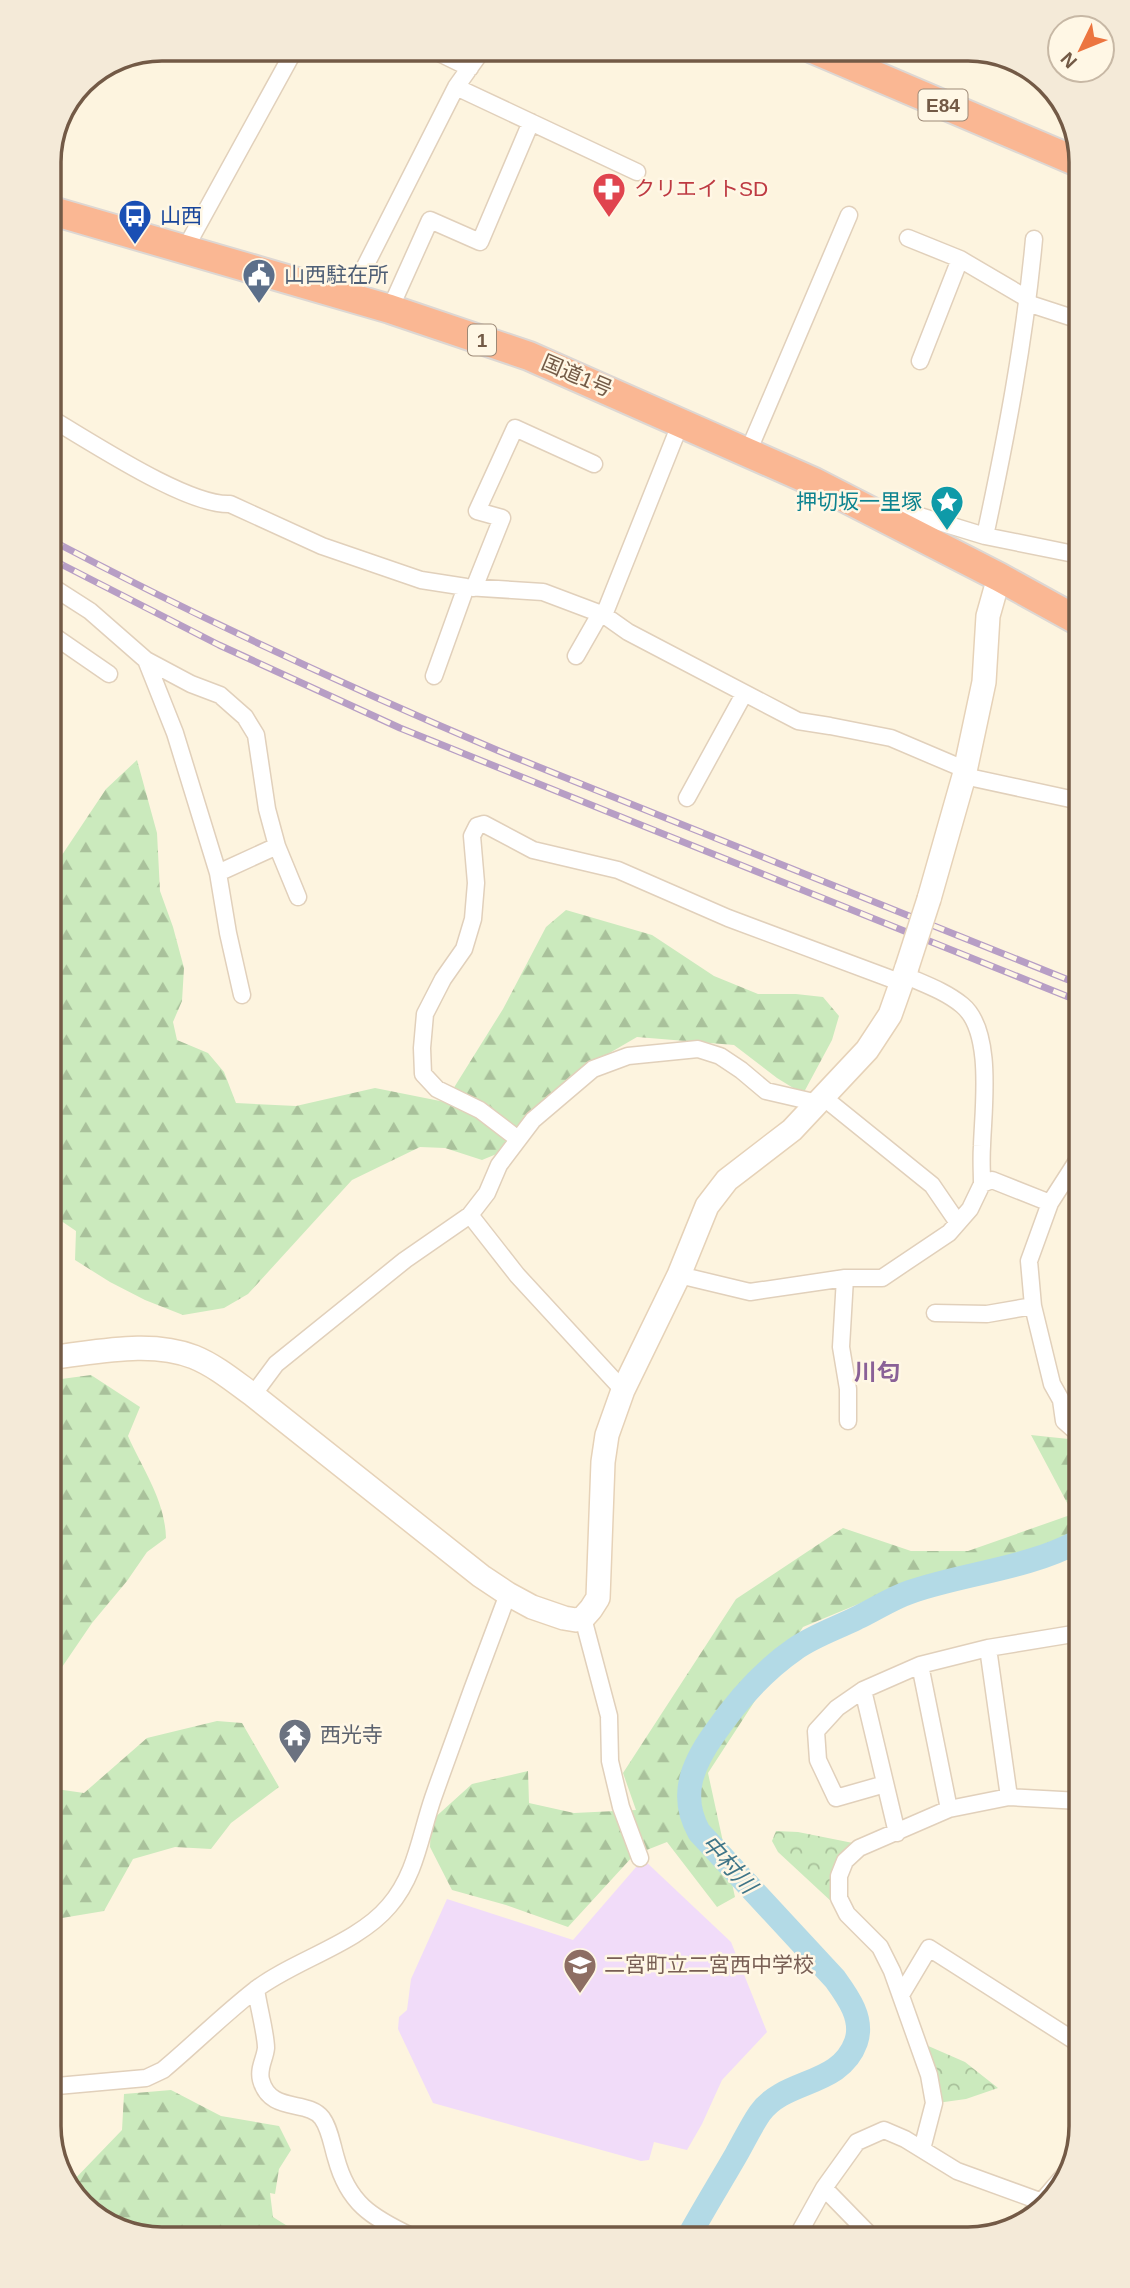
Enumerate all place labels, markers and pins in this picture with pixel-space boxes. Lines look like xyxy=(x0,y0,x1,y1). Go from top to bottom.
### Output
pharmacy icon: クリエイトSD xyxy=(590,170,628,219)
place label: クリエイトSD xyxy=(634,177,768,200)
bus stop icon: 山西 xyxy=(116,197,154,246)
place label: 山西 xyxy=(160,204,202,227)
public building icon: 山西駐在所 xyxy=(240,256,278,305)
place label: 山西駐在所 xyxy=(284,263,389,286)
place icon: 押切坂一里塚 xyxy=(928,483,966,532)
place label: 押切坂一里塚 xyxy=(796,490,922,513)
temple icon: 西光寺 xyxy=(276,1716,314,1765)
place label: 西光寺 xyxy=(320,1723,383,1746)
school or university icon: 二宮町立二宮西中学校 xyxy=(561,1946,599,1995)
place label: 二宮町立二宮西中学校 xyxy=(604,1953,814,1976)

